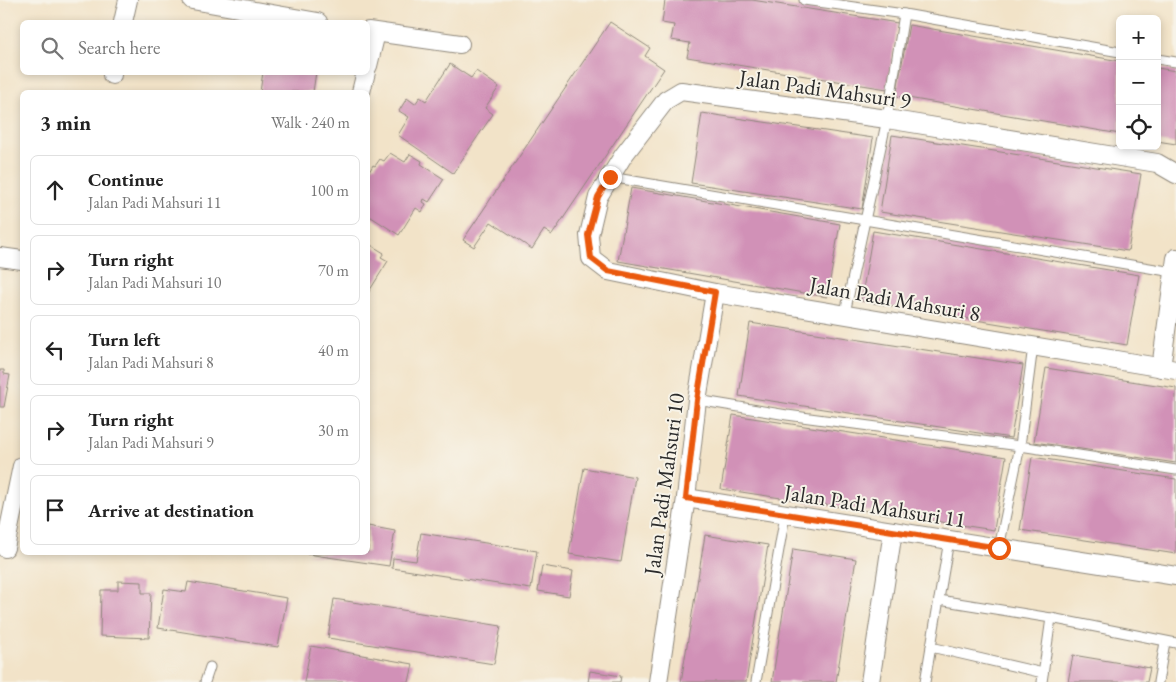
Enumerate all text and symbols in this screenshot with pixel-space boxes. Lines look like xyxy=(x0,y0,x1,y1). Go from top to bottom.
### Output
map controls xyxy=(1116,15,1161,150)
button: + xyxy=(1116,15,1161,60)
search box xyxy=(20,20,370,75)
icon: search xyxy=(38,34,66,62)
text: Search here xyxy=(78,35,160,60)
button: − xyxy=(1116,60,1161,105)
street label: Jalan Padi Mahsuri 9 xyxy=(735,62,913,115)
button: locate xyxy=(1116,105,1161,150)
text: 3 min xyxy=(40,109,91,136)
text: Walk · 240 m xyxy=(271,112,350,133)
route end xyxy=(599,166,622,189)
text: Continue xyxy=(88,167,163,192)
icon: ahead xyxy=(41,176,69,204)
text: 100 m xyxy=(310,180,349,201)
text: Jalan Padi Mahsuri 11 xyxy=(88,192,221,213)
text: Turn right xyxy=(88,247,174,272)
icon: right xyxy=(41,256,69,284)
text: 70 m xyxy=(318,260,349,281)
street label: Jalan Padi Mahsuri 8 xyxy=(805,269,983,328)
text: Jalan Padi Mahsuri 10 xyxy=(88,272,221,293)
text: Turn left xyxy=(88,327,160,352)
icon: left xyxy=(41,336,69,364)
text: 40 m xyxy=(318,340,349,361)
text: Jalan Padi Mahsuri 8 xyxy=(88,352,214,373)
street label: Jalan Padi Mahsuri 10 xyxy=(637,391,691,579)
text: Turn right xyxy=(88,407,174,432)
icon: right xyxy=(41,416,69,444)
text: 30 m xyxy=(318,420,349,441)
text: Jalan Padi Mahsuri 9 xyxy=(88,432,214,453)
street label: Jalan Padi Mahsuri 11 xyxy=(780,477,968,535)
icon: arrive xyxy=(41,496,69,524)
text: Arrive at destination xyxy=(88,498,254,523)
route start xyxy=(988,537,1011,560)

